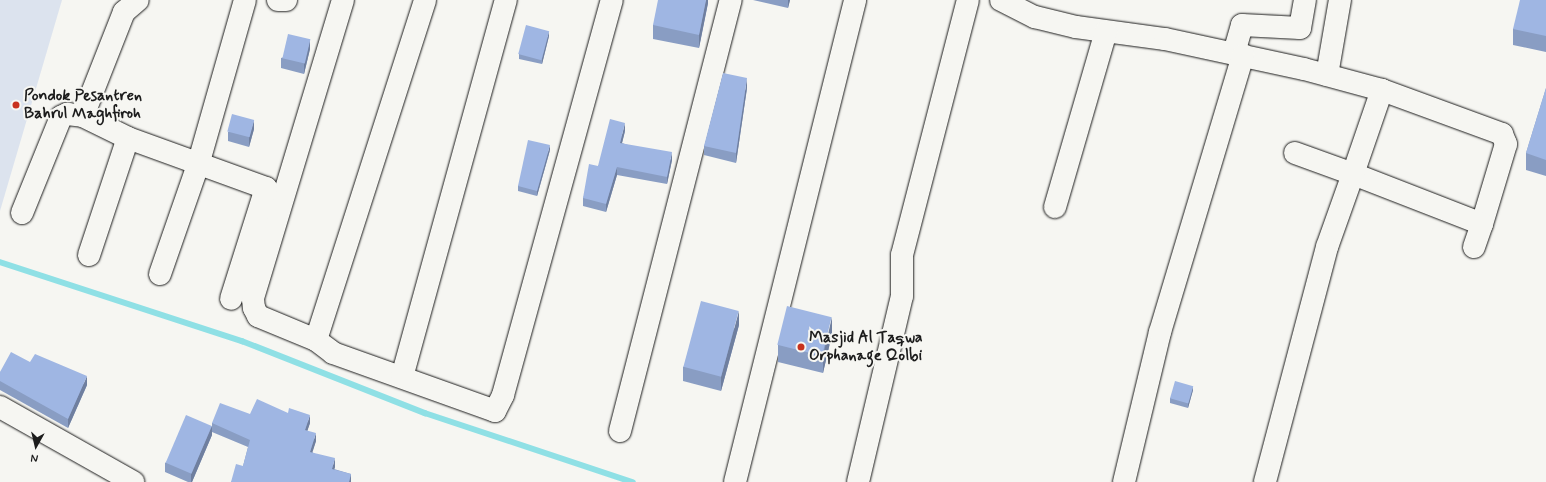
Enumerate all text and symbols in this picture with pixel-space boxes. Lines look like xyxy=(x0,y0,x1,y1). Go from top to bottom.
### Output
place label: Pondok Pesantren Bahrul Maghfiroh xyxy=(24,86,153,124)
marker: Pondok Pesantren Bahrul Maghfiroh xyxy=(11,100,21,110)
place label: Masjid Al Taqwa Orphanage Qolbi xyxy=(809,328,922,366)
marker: Masjid Al Taqwa Orphanage Qolbi xyxy=(796,342,806,352)
north arrow xyxy=(16,426,56,466)
text: N xyxy=(30,450,39,465)

